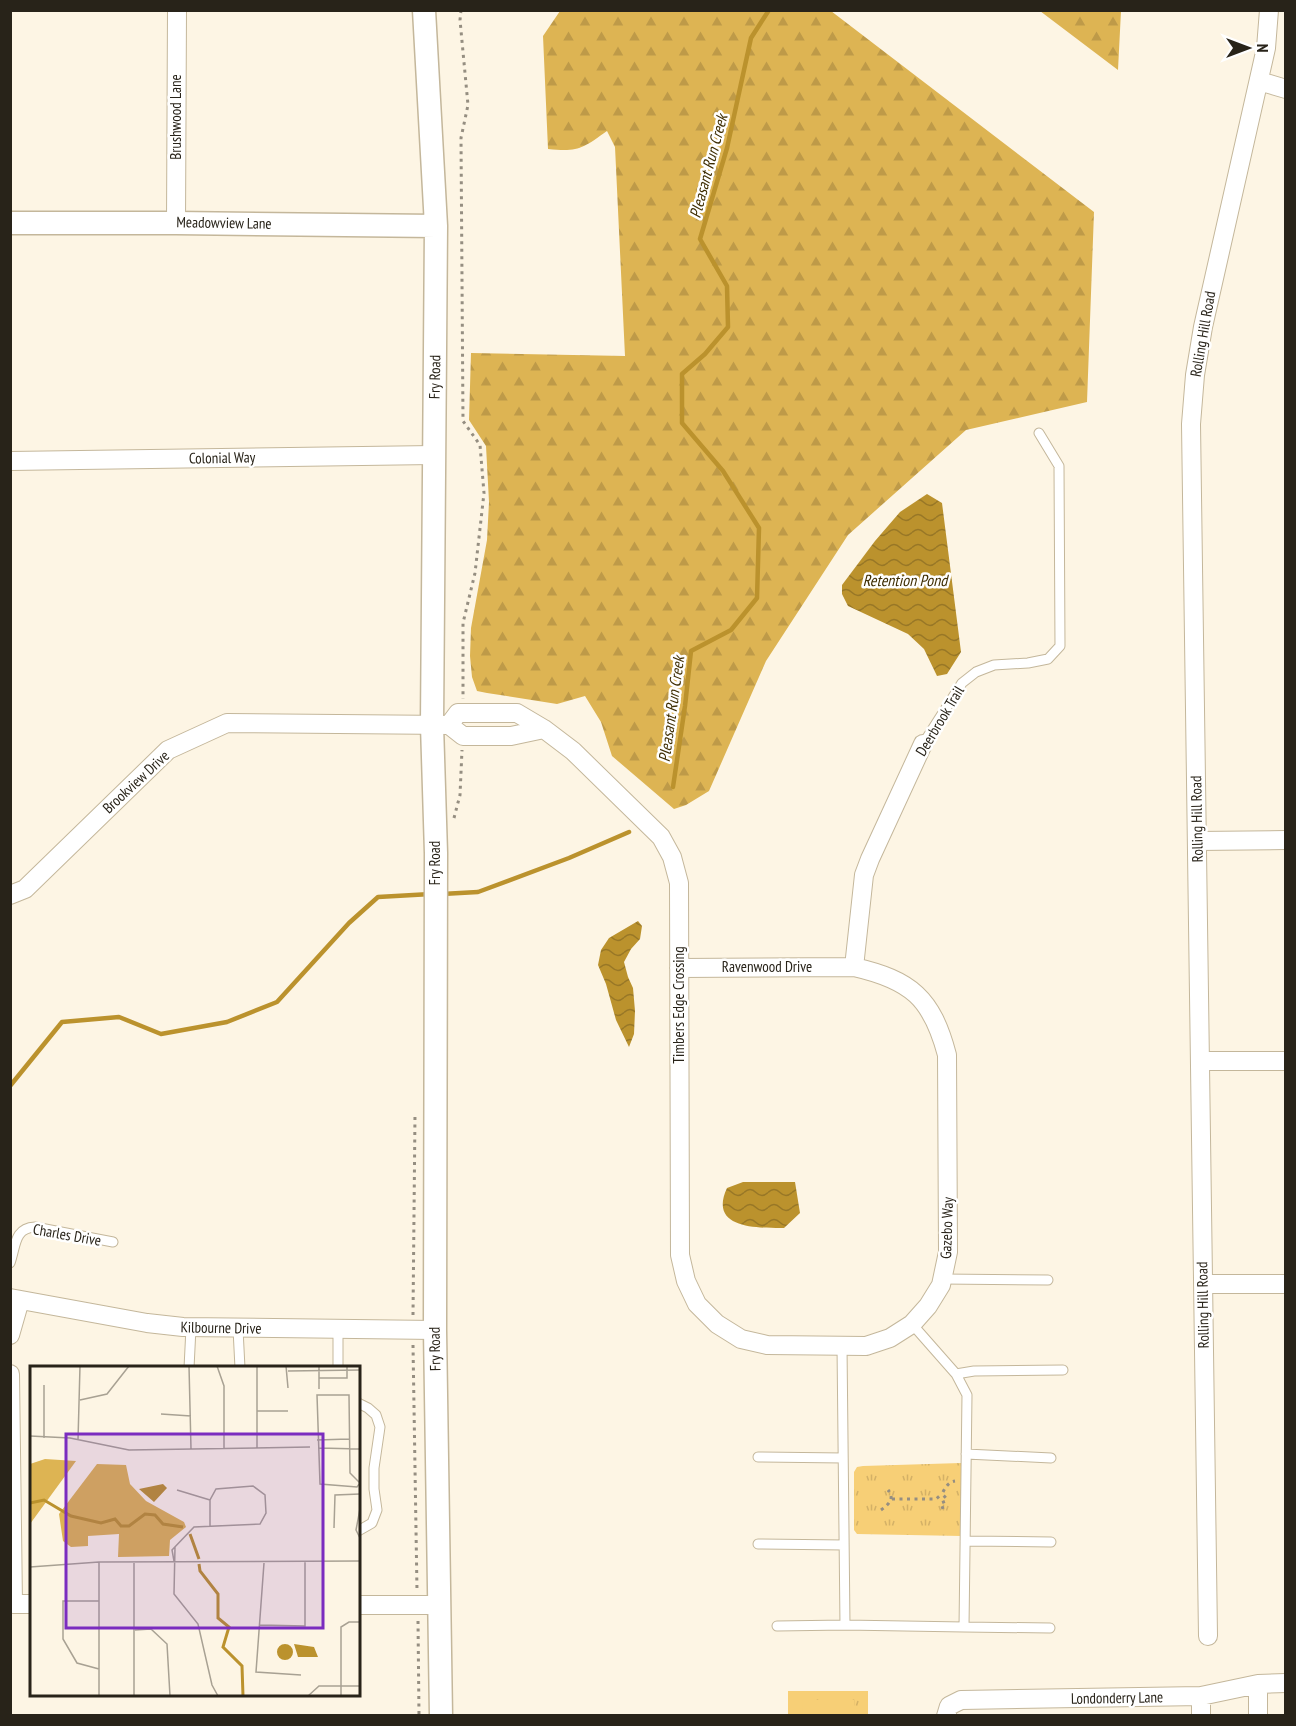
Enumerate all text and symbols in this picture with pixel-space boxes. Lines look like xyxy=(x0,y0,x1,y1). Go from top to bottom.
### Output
north arrow xyxy=(1218,18,1278,78)
text: N xyxy=(1253,44,1273,52)
street label: Brushwood Lane xyxy=(166,74,185,160)
water label: Pleasant Run Creek xyxy=(685,110,732,220)
street label: Meadowview Lane xyxy=(176,212,272,233)
street label: Rolling Hill Road xyxy=(1186,290,1219,378)
street label: Fry Road xyxy=(425,355,444,399)
street label: Colonial Way xyxy=(189,447,256,468)
water label: Retention Pond xyxy=(863,570,949,590)
water label: Pleasant Run Creek xyxy=(654,653,689,763)
street label: Deerbrook Trail xyxy=(911,682,968,759)
street label: Brookview Drive xyxy=(98,746,173,817)
street label: Rolling Hill Road xyxy=(1186,776,1207,862)
street label: Fry Road xyxy=(425,841,444,885)
street label: Timbers Edge Crossing xyxy=(669,946,688,1064)
street label: Ravenwood Drive xyxy=(722,957,812,976)
street label: Gazebo Way xyxy=(936,1196,957,1259)
street label: Charles Drive xyxy=(32,1219,103,1250)
street label: Rolling Hill Road xyxy=(1192,1262,1213,1348)
street label: Kilbourne Drive xyxy=(180,1317,262,1338)
street label: Fry Road xyxy=(425,1327,444,1371)
inset map xyxy=(30,1366,360,1696)
street label: Londonderry Lane xyxy=(1071,1687,1163,1708)

